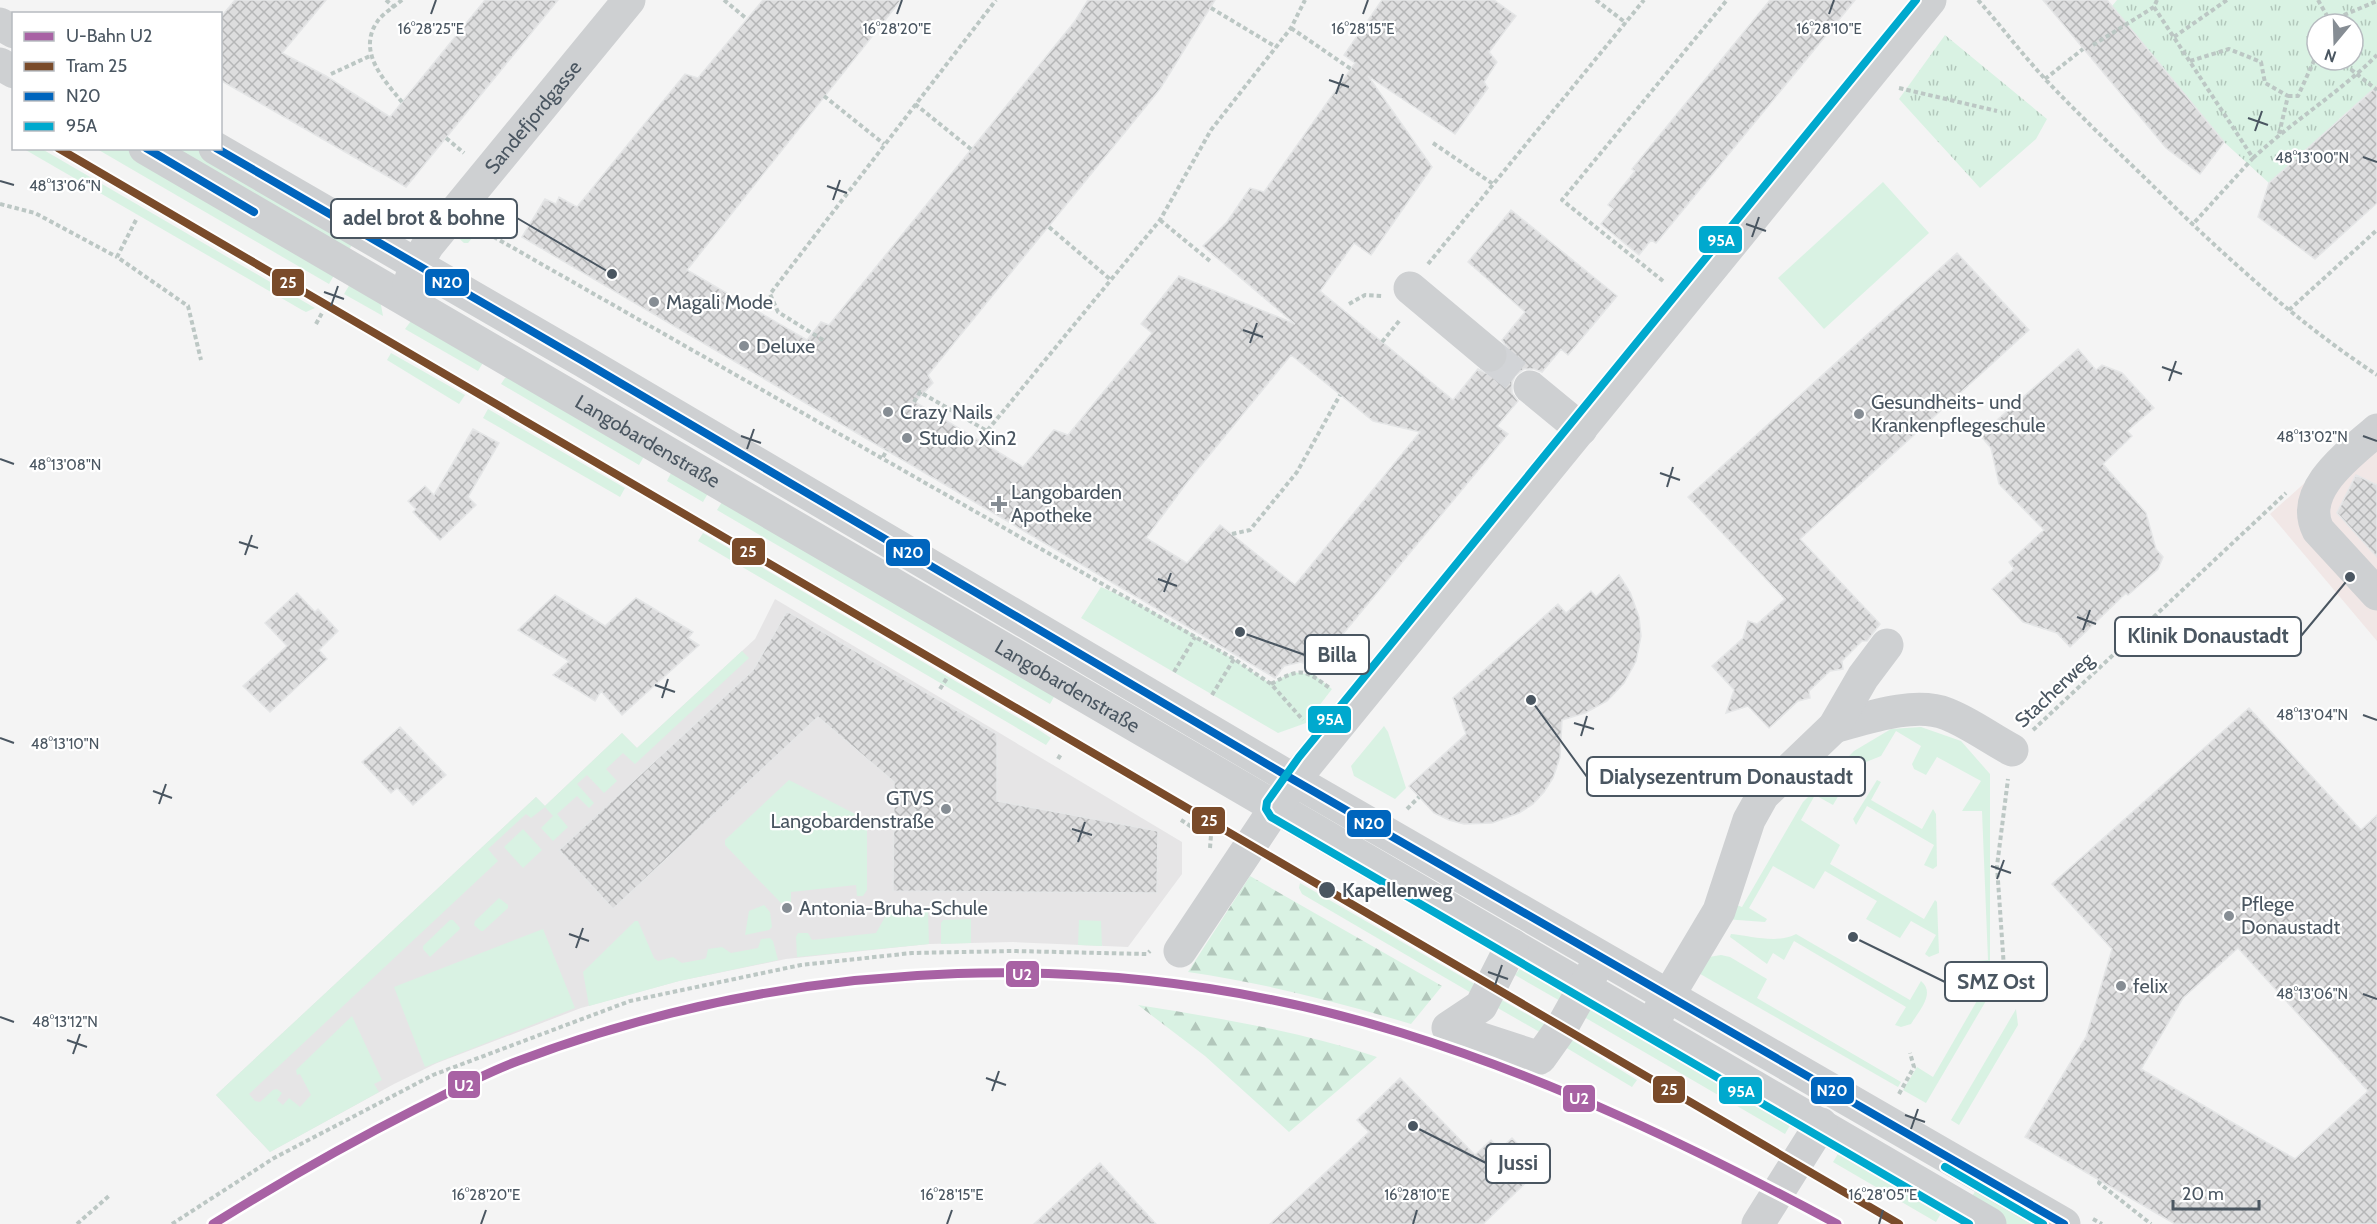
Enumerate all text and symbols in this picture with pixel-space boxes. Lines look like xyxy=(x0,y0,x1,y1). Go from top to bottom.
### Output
legend xyxy=(12,12,222,150)
north arrow xyxy=(2305,12,2365,72)
text: 16°28'25"E xyxy=(398,20,464,38)
text: 16°28'20"E xyxy=(863,20,931,38)
text: 16°28'15"E xyxy=(1331,20,1395,38)
text: 16°28'10"E xyxy=(1796,20,1862,38)
text: U-Bahn U2 xyxy=(66,25,152,47)
text: N xyxy=(2322,45,2339,67)
text: Tram 25 xyxy=(66,55,127,77)
street label: Sandefjordgasse xyxy=(480,56,586,179)
text: N20 xyxy=(66,85,101,107)
text: 95A xyxy=(66,115,97,137)
text: 48°13'00"N xyxy=(2275,149,2349,167)
text: 48°13'06"N xyxy=(29,177,101,195)
callout: adel brot & bohne xyxy=(331,199,517,238)
text: adel brot & bohne xyxy=(343,205,505,230)
line badge: 95A xyxy=(1698,225,1743,254)
text: 95A xyxy=(1707,231,1735,250)
line badge: 25 xyxy=(271,268,305,297)
line badge: N20 xyxy=(424,268,470,297)
text: 25 xyxy=(279,273,297,292)
text: N20 xyxy=(431,273,463,292)
place label: Magali Mode xyxy=(666,290,773,314)
marker: Magali Mode xyxy=(647,295,661,309)
place label: Deluxe xyxy=(756,334,815,358)
marker: Deluxe xyxy=(737,339,751,353)
street label: Langobardenstraße xyxy=(571,390,724,493)
place label: Gesundheits- und Krankenpflegeschule xyxy=(1871,390,2045,437)
place label: Crazy Nails xyxy=(900,400,993,424)
marker: Crazy Nails xyxy=(881,405,895,419)
marker: Gesundheits- und Krankenpflegeschule xyxy=(1852,407,1866,421)
place label: Studio Xin2 xyxy=(919,426,1017,450)
text: 48°13'02"N xyxy=(2276,428,2348,446)
marker: Studio Xin2 xyxy=(900,431,914,445)
text: 48°13'08"N xyxy=(29,456,101,474)
place label: Langobarden Apotheke xyxy=(1011,480,1122,527)
marker: Langobarden Apotheke xyxy=(992,497,1006,511)
line badge: 25 xyxy=(731,537,766,566)
line badge: N20 xyxy=(885,538,931,567)
text: 25 xyxy=(739,542,757,561)
text: N20 xyxy=(892,543,924,562)
callout: Klinik Donaustadt xyxy=(2115,617,2301,656)
text: Klinik Donaustadt xyxy=(2127,623,2289,648)
street label: Langobardenstraße xyxy=(991,634,1144,738)
callout: Billa xyxy=(1305,635,1369,674)
text: Billa xyxy=(1317,642,1357,667)
street label: Stacherweg xyxy=(2010,647,2099,732)
line badge: 95A xyxy=(1307,705,1352,734)
text: 48°13'04"N xyxy=(2276,706,2348,724)
text: 95A xyxy=(1316,710,1344,729)
text: 48°13'10"N xyxy=(31,735,99,753)
callout: Dialysezentrum Donaustadt xyxy=(1587,757,1865,796)
text: Dialysezentrum Donaustadt xyxy=(1599,764,1853,789)
place label: GTVS Langobardenstraße xyxy=(770,786,934,833)
marker: GTVS Langobardenstraße xyxy=(939,802,953,816)
line badge: 25 xyxy=(1191,806,1226,835)
line badge: N20 xyxy=(1346,809,1392,838)
text: 25 xyxy=(1200,811,1218,830)
text: N20 xyxy=(1353,814,1385,833)
place label: Kapellenweg xyxy=(1342,878,1452,902)
marker: Kapellenweg xyxy=(1317,880,1337,900)
place label: Pflege Donaustadt xyxy=(2241,892,2340,939)
place label: Antonia-Bruha-Schule xyxy=(799,896,988,920)
marker: Antonia-Bruha-Schule xyxy=(780,901,794,915)
marker: Pflege Donaustadt xyxy=(2222,909,2236,923)
line badge: U2 xyxy=(1005,960,1040,988)
callout: SMZ Ost xyxy=(1945,962,2047,1001)
text: U2 xyxy=(1012,965,1032,984)
text: SMZ Ost xyxy=(1957,969,2035,994)
place label: felix xyxy=(2133,974,2169,998)
marker: felix xyxy=(2114,979,2128,993)
text: 48°13'06"N xyxy=(2276,985,2348,1003)
text: 48°13'12"N xyxy=(32,1013,98,1031)
line badge: U2 xyxy=(447,1070,481,1099)
line badge: 25 xyxy=(1652,1075,1686,1104)
text: U2 xyxy=(454,1076,474,1095)
line badge: 95A xyxy=(1718,1076,1763,1105)
line badge: N20 xyxy=(1810,1076,1855,1105)
text: 25 xyxy=(1660,1080,1678,1099)
text: N20 xyxy=(1816,1081,1848,1100)
text: 95A xyxy=(1727,1082,1755,1101)
line badge: U2 xyxy=(1562,1084,1596,1113)
text: U2 xyxy=(1569,1089,1589,1108)
callout: Jussi xyxy=(1486,1144,1550,1183)
text: Jussi xyxy=(1497,1150,1538,1175)
scale bar xyxy=(2173,1173,2258,1211)
text: 20 m xyxy=(2182,1183,2224,1205)
text: 16°28'20"E xyxy=(452,1186,520,1204)
text: 16°28'15"E xyxy=(920,1186,984,1204)
text: 16°28'10"E xyxy=(1384,1186,1450,1204)
text: 16°28'05"E xyxy=(1849,1186,1917,1204)

